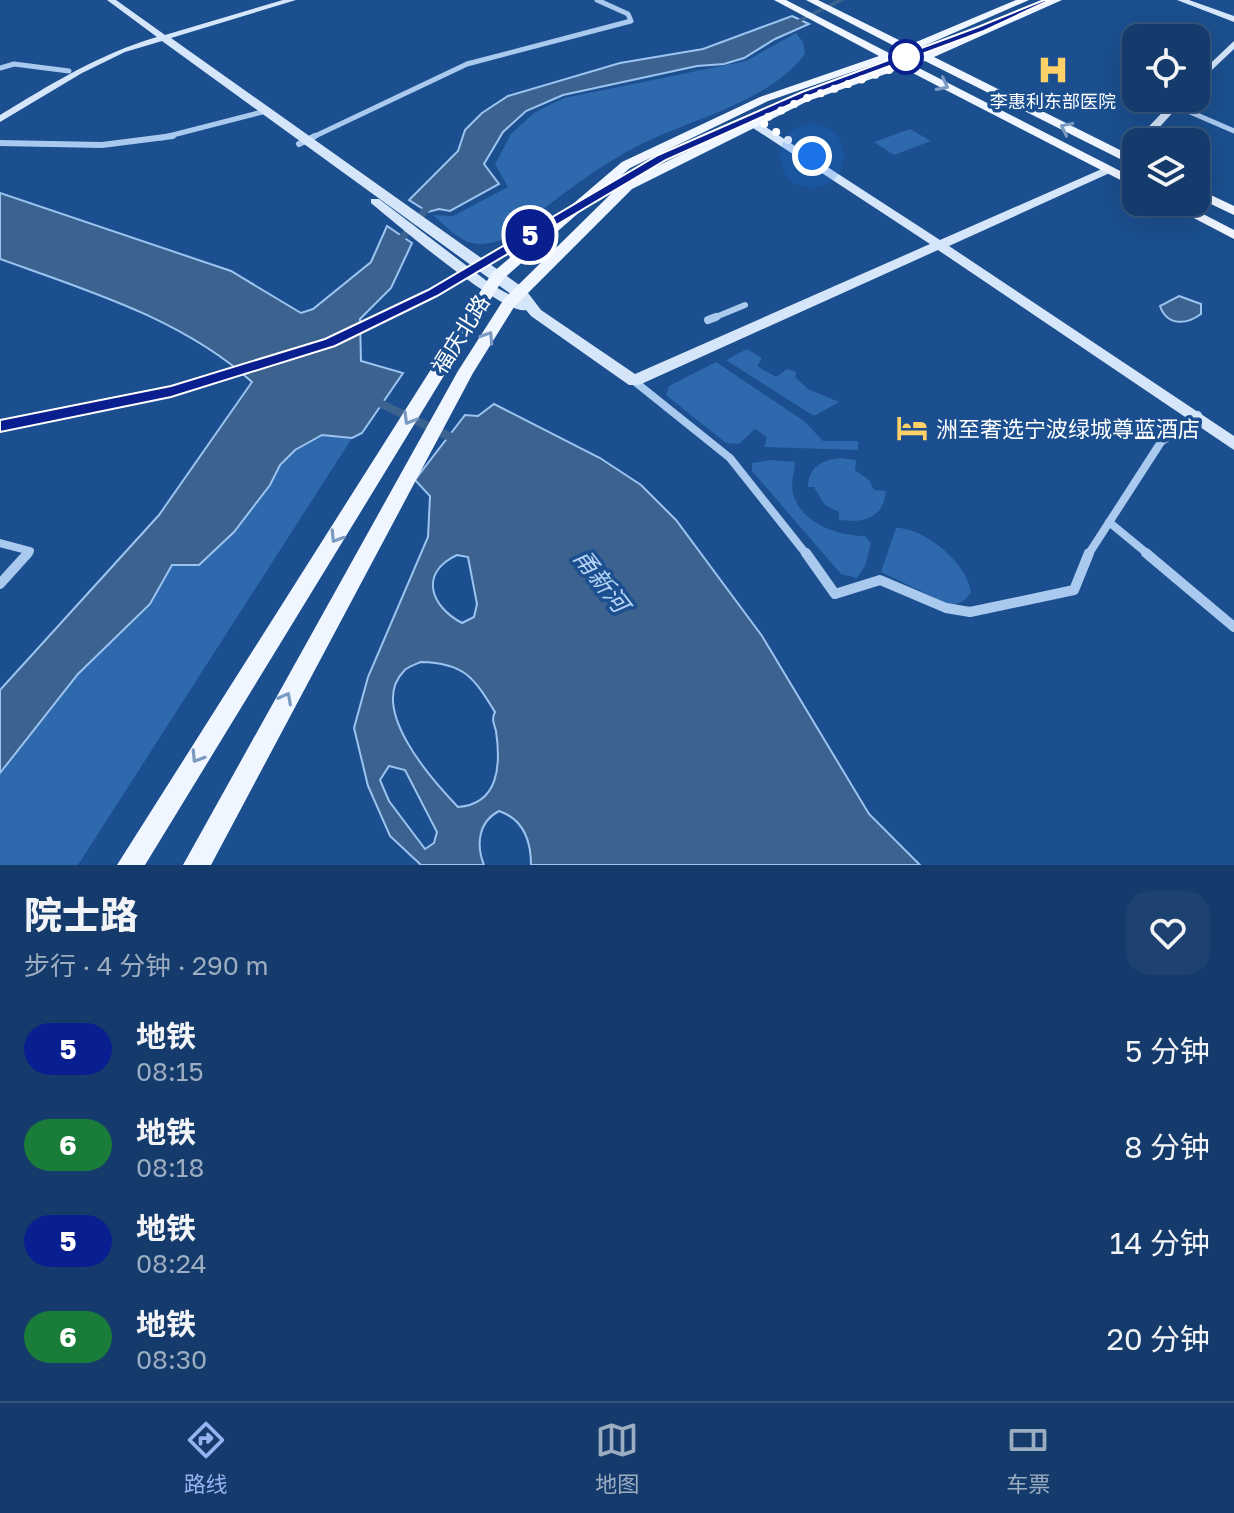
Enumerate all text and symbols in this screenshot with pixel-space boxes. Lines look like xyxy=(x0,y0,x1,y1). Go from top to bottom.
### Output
map controls xyxy=(1122,24,1210,216)
button: locate xyxy=(1122,24,1210,112)
unlabelled marker xyxy=(889,40,923,74)
hospital icon: 李惠利东部医院 xyxy=(1036,53,1070,87)
one-way arrow xyxy=(934,76,949,91)
place label: 李惠利东部医院 xyxy=(990,90,1116,112)
one-way arrow xyxy=(1060,122,1075,138)
button: layers xyxy=(1122,128,1210,216)
your location xyxy=(792,136,832,176)
line badge: 5 xyxy=(504,209,556,261)
text: 5 xyxy=(521,218,539,251)
street label: 福庆北路 xyxy=(425,290,495,378)
one-way arrow xyxy=(478,331,493,346)
one-way arrow xyxy=(403,410,419,425)
hotel icon: 洲至奢选宁波绿城尊蓝酒店 xyxy=(895,411,929,445)
place label: 洲至奢选宁波绿城尊蓝酒店 xyxy=(936,415,1200,442)
one-way arrow xyxy=(330,528,345,543)
water label: 甬新河 xyxy=(568,543,638,620)
one-way arrow xyxy=(277,692,292,706)
one-way arrow xyxy=(191,748,206,763)
button: heart xyxy=(1126,891,1210,975)
text: 院士路 xyxy=(24,892,138,937)
text: 步行 · 4 分钟 · 290 m xyxy=(24,950,268,981)
text: 地铁 xyxy=(136,1018,196,1054)
text: 5 xyxy=(59,1032,77,1065)
text: 5 分钟 xyxy=(1125,1033,1210,1069)
text: 08:15 xyxy=(136,1056,203,1087)
text: 地铁 xyxy=(136,1114,196,1150)
text: 6 xyxy=(59,1128,77,1161)
text: 8 分钟 xyxy=(1124,1129,1210,1165)
text: 08:18 xyxy=(136,1152,204,1183)
text: 地铁 xyxy=(136,1210,196,1246)
text: 5 xyxy=(59,1224,77,1257)
text: 14 分钟 xyxy=(1110,1225,1210,1261)
text: 08:24 xyxy=(136,1248,207,1279)
text: 地铁 xyxy=(136,1306,196,1342)
text: 6 xyxy=(59,1320,77,1353)
text: 20 分钟 xyxy=(1107,1321,1210,1357)
text: 08:30 xyxy=(136,1344,207,1375)
tab: 路线 xyxy=(184,1418,228,1498)
tab: 地图 xyxy=(595,1418,639,1498)
tab: 车票 xyxy=(1006,1418,1050,1498)

